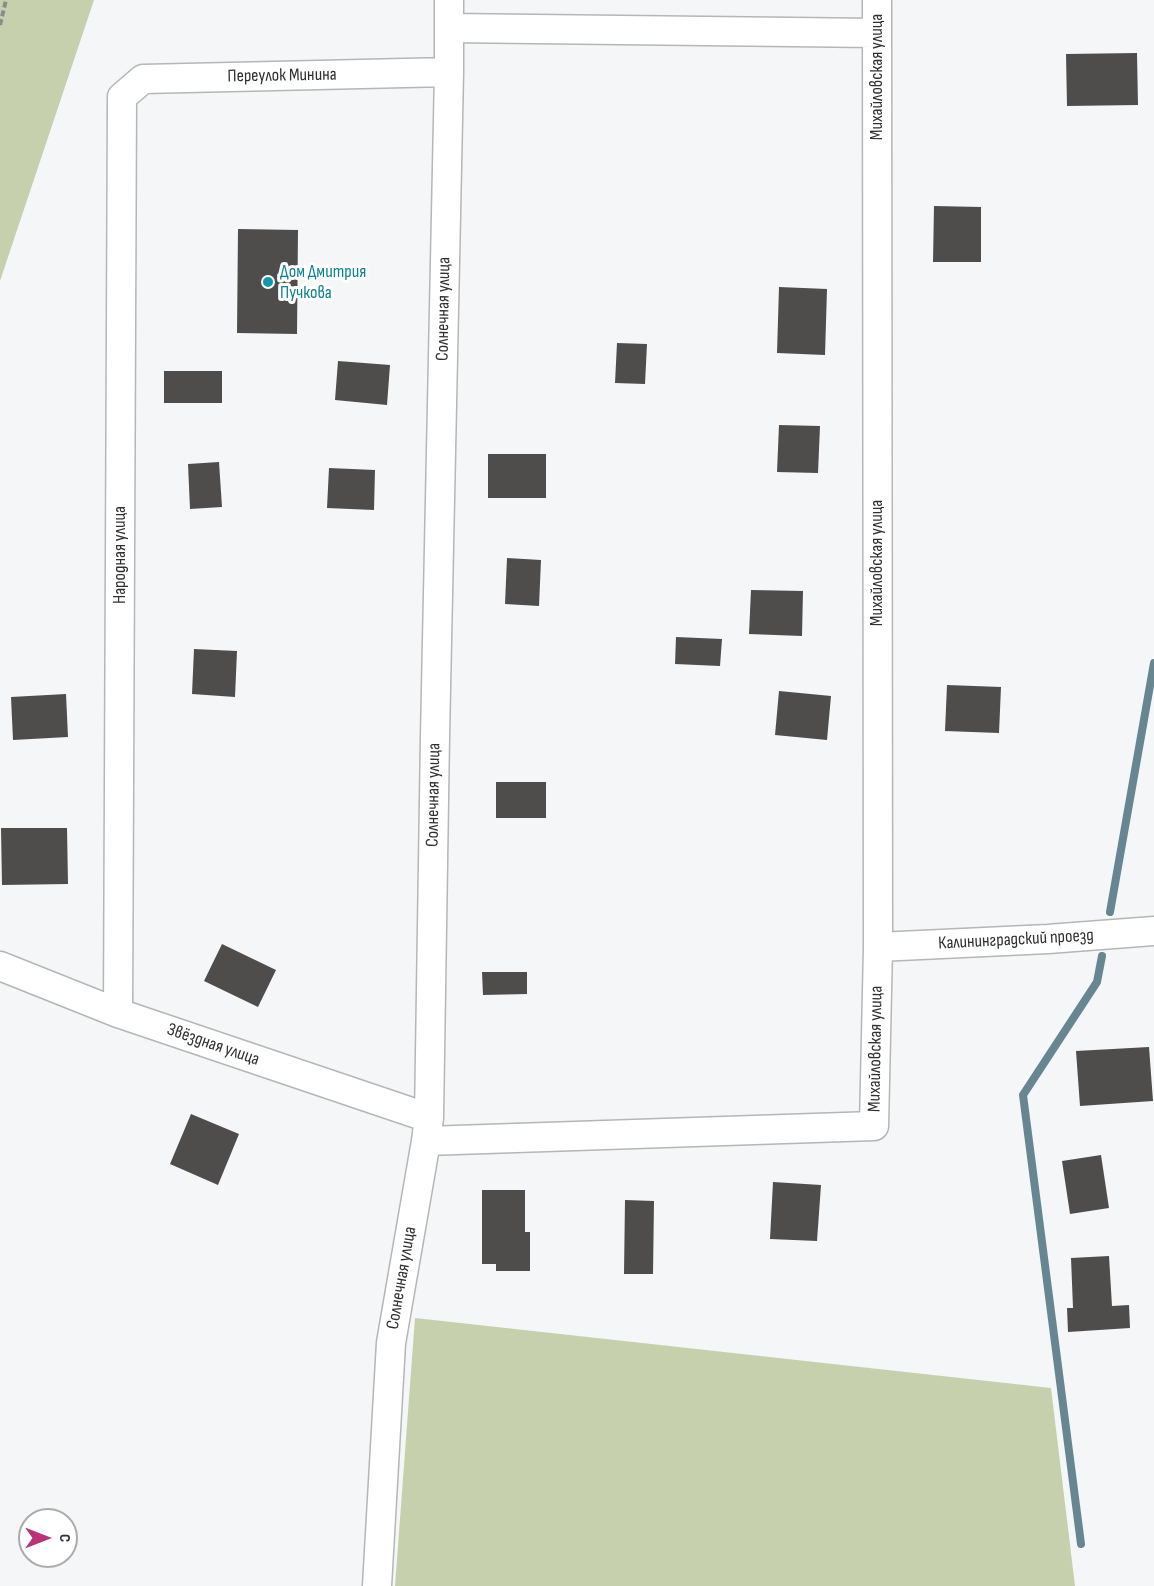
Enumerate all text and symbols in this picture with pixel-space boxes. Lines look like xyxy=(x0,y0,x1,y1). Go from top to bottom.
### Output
street label: Михайловская улица xyxy=(866,14,888,140)
street label: Переулок Минина xyxy=(227,64,337,88)
street label: Солнечная улица xyxy=(432,257,456,361)
place label: Дом Дмитрия Пучкова xyxy=(280,261,366,304)
marker: Дом Дмитрия Пучкова xyxy=(261,275,275,289)
street label: Михайловская улица xyxy=(866,500,888,626)
street label: Народная улица xyxy=(109,506,131,604)
street label: Солнечная улица xyxy=(422,743,446,847)
street label: Калининградский проезд xyxy=(938,925,1094,955)
street label: Михайловская улица xyxy=(864,986,888,1112)
street label: Звёздная улица xyxy=(164,1019,262,1071)
street label: Солнечная улица xyxy=(382,1225,422,1331)
north arrow xyxy=(18,1508,78,1568)
text: С xyxy=(55,1534,74,1542)

